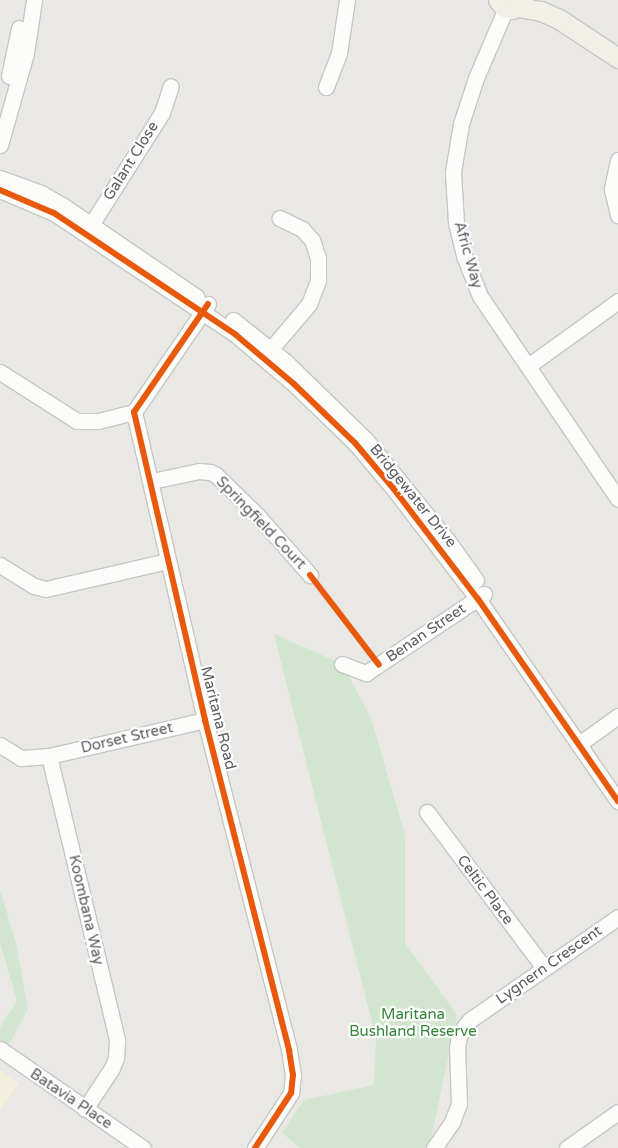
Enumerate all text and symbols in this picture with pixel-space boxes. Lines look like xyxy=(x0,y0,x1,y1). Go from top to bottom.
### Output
street label: Galant Close xyxy=(100,118,162,204)
street label: Afric Way xyxy=(450,219,486,291)
street label: Bridgewater Drive xyxy=(366,441,460,551)
street label: Springfield Court xyxy=(212,473,310,573)
street label: Benan Street xyxy=(383,600,469,666)
street label: Maritana Road xyxy=(196,665,240,771)
street label: Dorset Street xyxy=(79,719,175,757)
street label: Celtic Place xyxy=(453,852,517,928)
street label: Koombana Way xyxy=(65,853,107,967)
street label: Lygnern Crescent xyxy=(493,922,605,1008)
park label: Maritana Bushland Reserve xyxy=(349,1005,477,1040)
street label: Batavia Place xyxy=(26,1065,116,1133)

